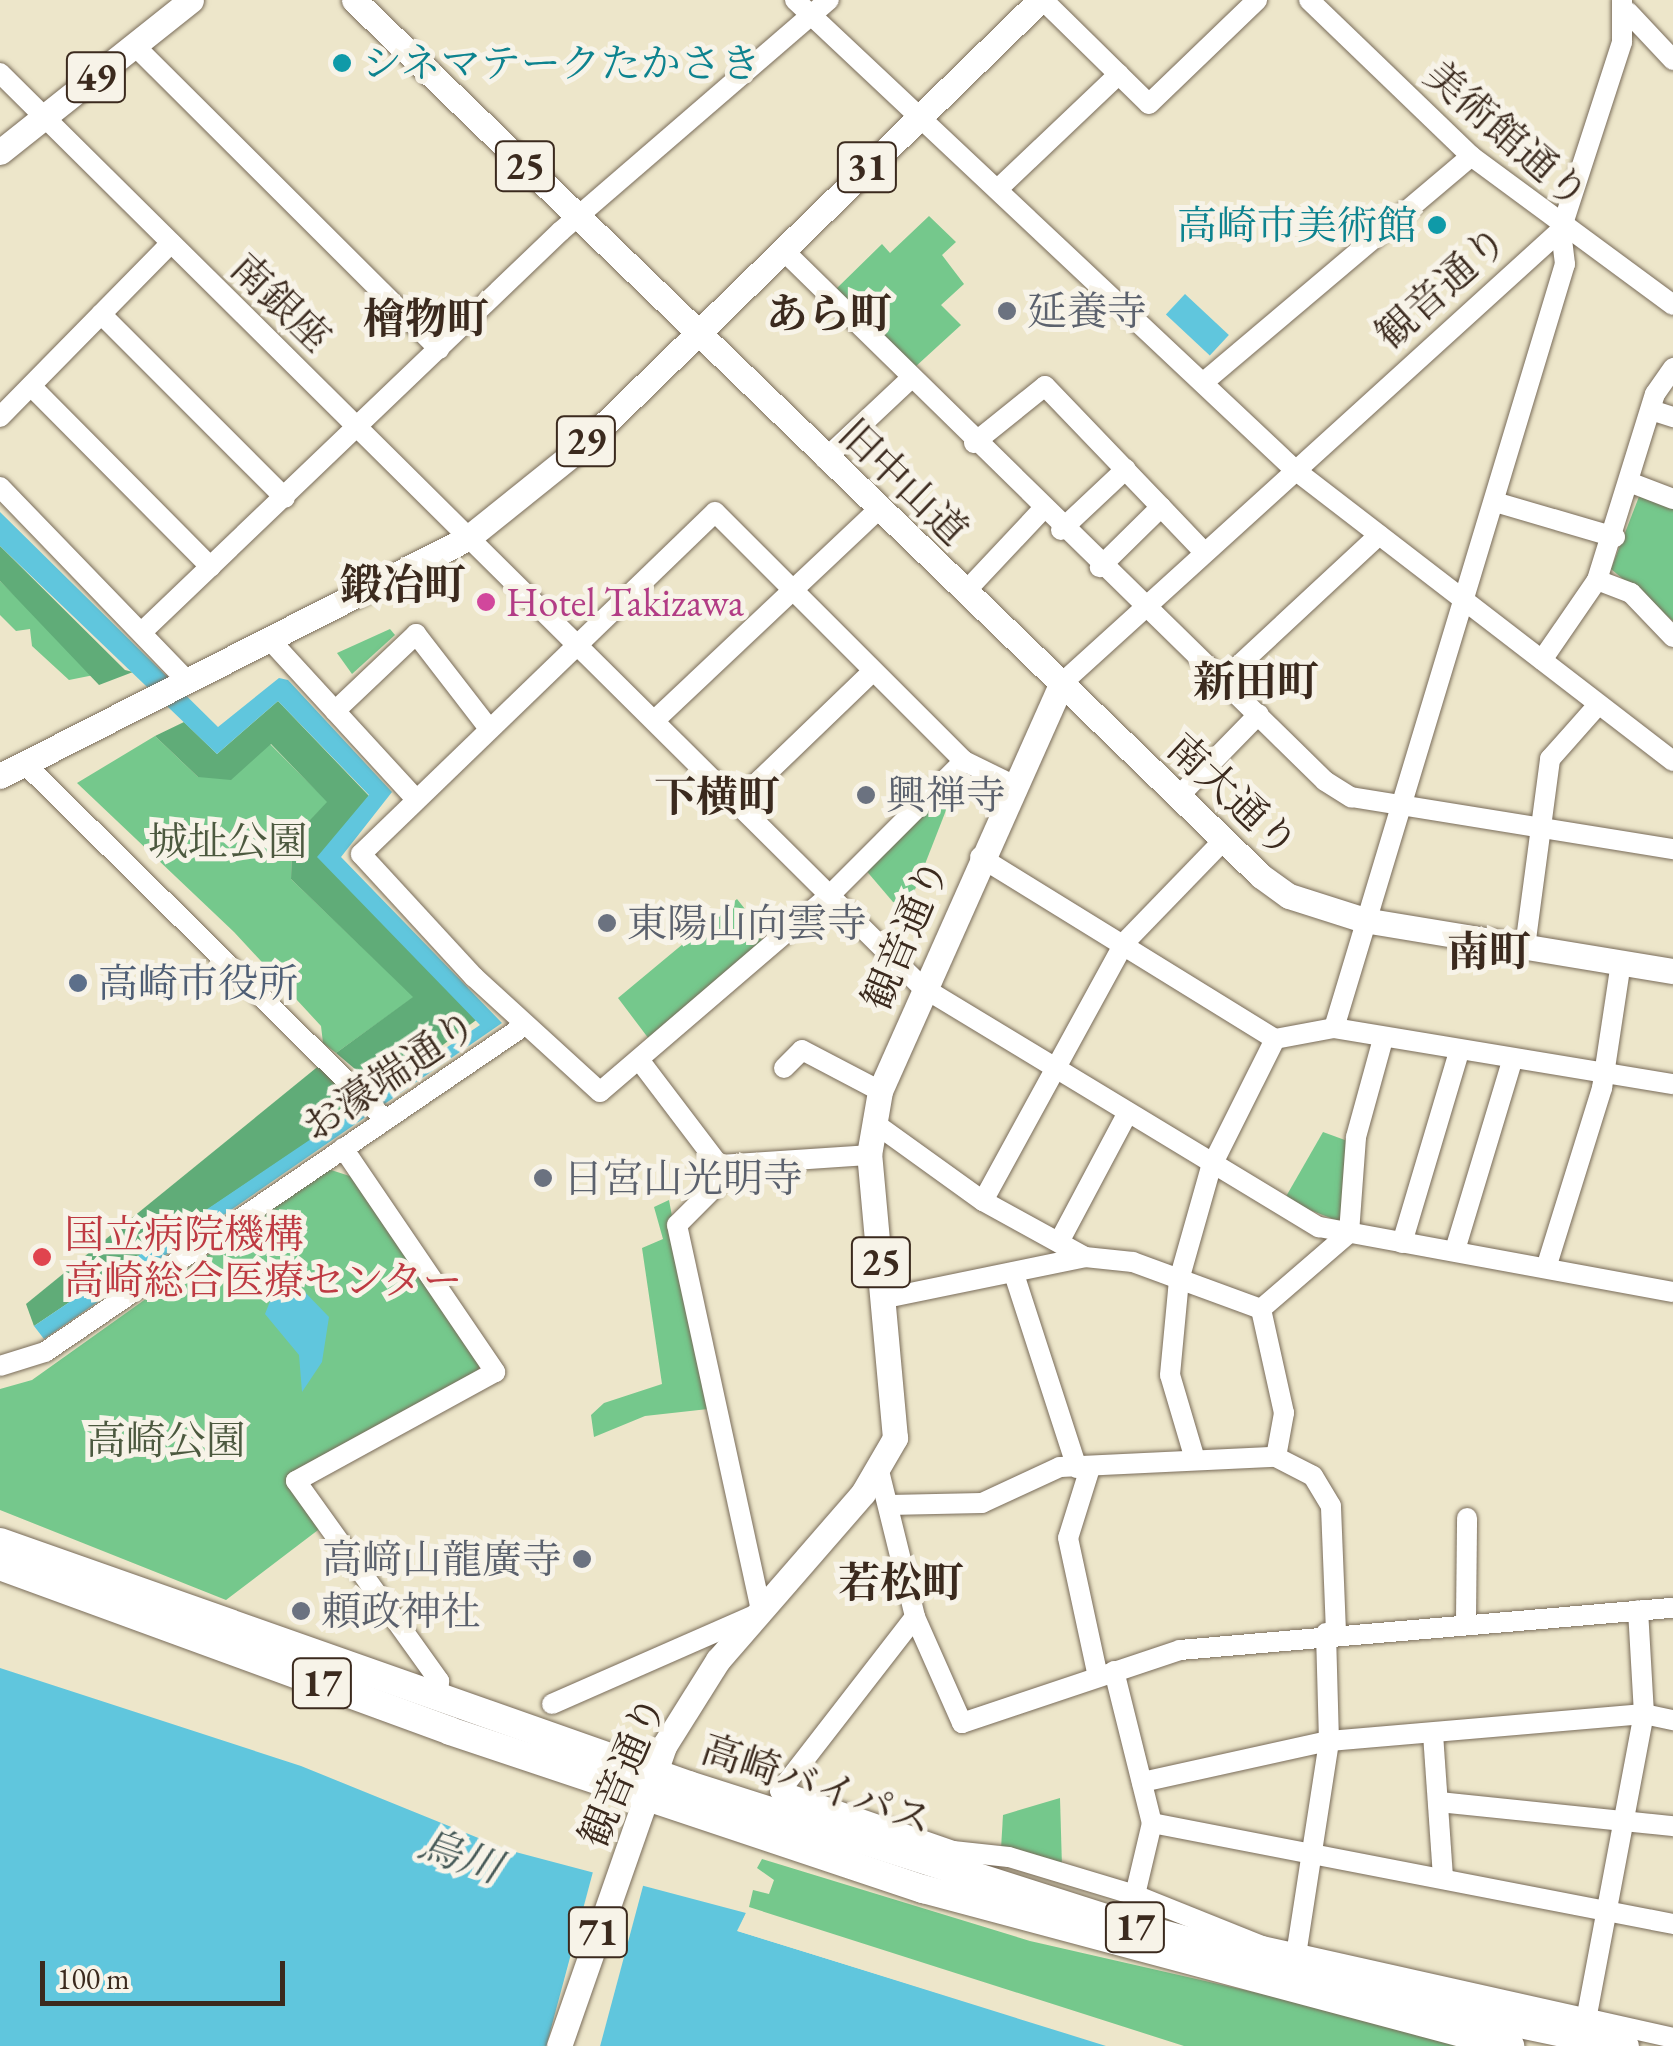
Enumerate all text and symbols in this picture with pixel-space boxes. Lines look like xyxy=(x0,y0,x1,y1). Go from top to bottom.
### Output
place label: シネマテークたかさき xyxy=(362,39,762,87)
road number: 49 xyxy=(64,44,128,110)
street label: 美術館通り xyxy=(1416,50,1598,218)
marker: シネマテークたかさき xyxy=(331,52,353,74)
road number: 25 xyxy=(492,133,558,199)
road number: 31 xyxy=(834,134,900,200)
place label: 高崎市美術館 xyxy=(1177,201,1417,249)
marker: 高崎市美術館 xyxy=(1426,214,1448,236)
street label: 観音通り xyxy=(1365,216,1517,358)
street label: 南銀座 xyxy=(221,243,341,361)
place label: 延養寺 xyxy=(1027,287,1147,335)
district label: あら町 xyxy=(766,289,892,339)
district label: 檜物町 xyxy=(363,294,489,344)
marker: 延養寺 xyxy=(996,300,1018,322)
road number: 29 xyxy=(554,408,618,474)
street label: 旧中山道 xyxy=(830,409,978,555)
district label: 鍛冶町 xyxy=(340,560,466,610)
place label: Hotel Takizawa xyxy=(506,578,744,626)
marker: Hotel Takizawa xyxy=(475,591,497,613)
district label: 新田町 xyxy=(1193,657,1319,707)
street label: 南大通り xyxy=(1158,723,1308,867)
place label: 興禅寺 xyxy=(886,771,1006,819)
district label: 下横町 xyxy=(654,772,780,822)
marker: 興禅寺 xyxy=(855,784,877,806)
park label: 城址公園 xyxy=(148,817,308,865)
street label: 観音通り xyxy=(852,851,958,1017)
place label: 東陽山向雲寺 xyxy=(627,899,867,947)
marker: 東陽山向雲寺 xyxy=(596,912,618,934)
district label: 南町 xyxy=(1447,927,1531,977)
place label: 高崎市役所 xyxy=(98,959,298,1007)
marker: 高崎市役所 xyxy=(67,972,89,994)
street label: お濠端通り xyxy=(293,999,485,1151)
place label: 日宮山光明寺 xyxy=(563,1154,803,1202)
marker: 日宮山光明寺 xyxy=(532,1167,554,1189)
place label: 国立病院機構 高崎総合医療センター xyxy=(64,1210,464,1304)
road number: 25 xyxy=(848,1229,914,1295)
marker: 国立病院機構 高崎総合医療センター xyxy=(29,1244,55,1270)
park label: 高崎公園 xyxy=(86,1416,246,1464)
place label: 高﨑山龍廣寺 xyxy=(322,1535,562,1583)
marker: 高﨑山龍廣寺 xyxy=(571,1548,593,1570)
district label: 若松町 xyxy=(838,1558,964,1608)
place label: 頼政神社 xyxy=(321,1587,481,1635)
marker: 頼政神社 xyxy=(290,1600,312,1622)
road number: 17 xyxy=(290,1650,354,1716)
street label: 観音通り xyxy=(569,1688,675,1854)
street label: 高崎バイパス xyxy=(695,1724,939,1844)
water label: 烏川 xyxy=(412,1818,508,1894)
road number: 17 xyxy=(1102,1894,1168,1960)
road number: 71 xyxy=(566,1899,630,1965)
scale bar xyxy=(45,1941,290,2003)
text: 100 m xyxy=(57,1959,130,1998)

